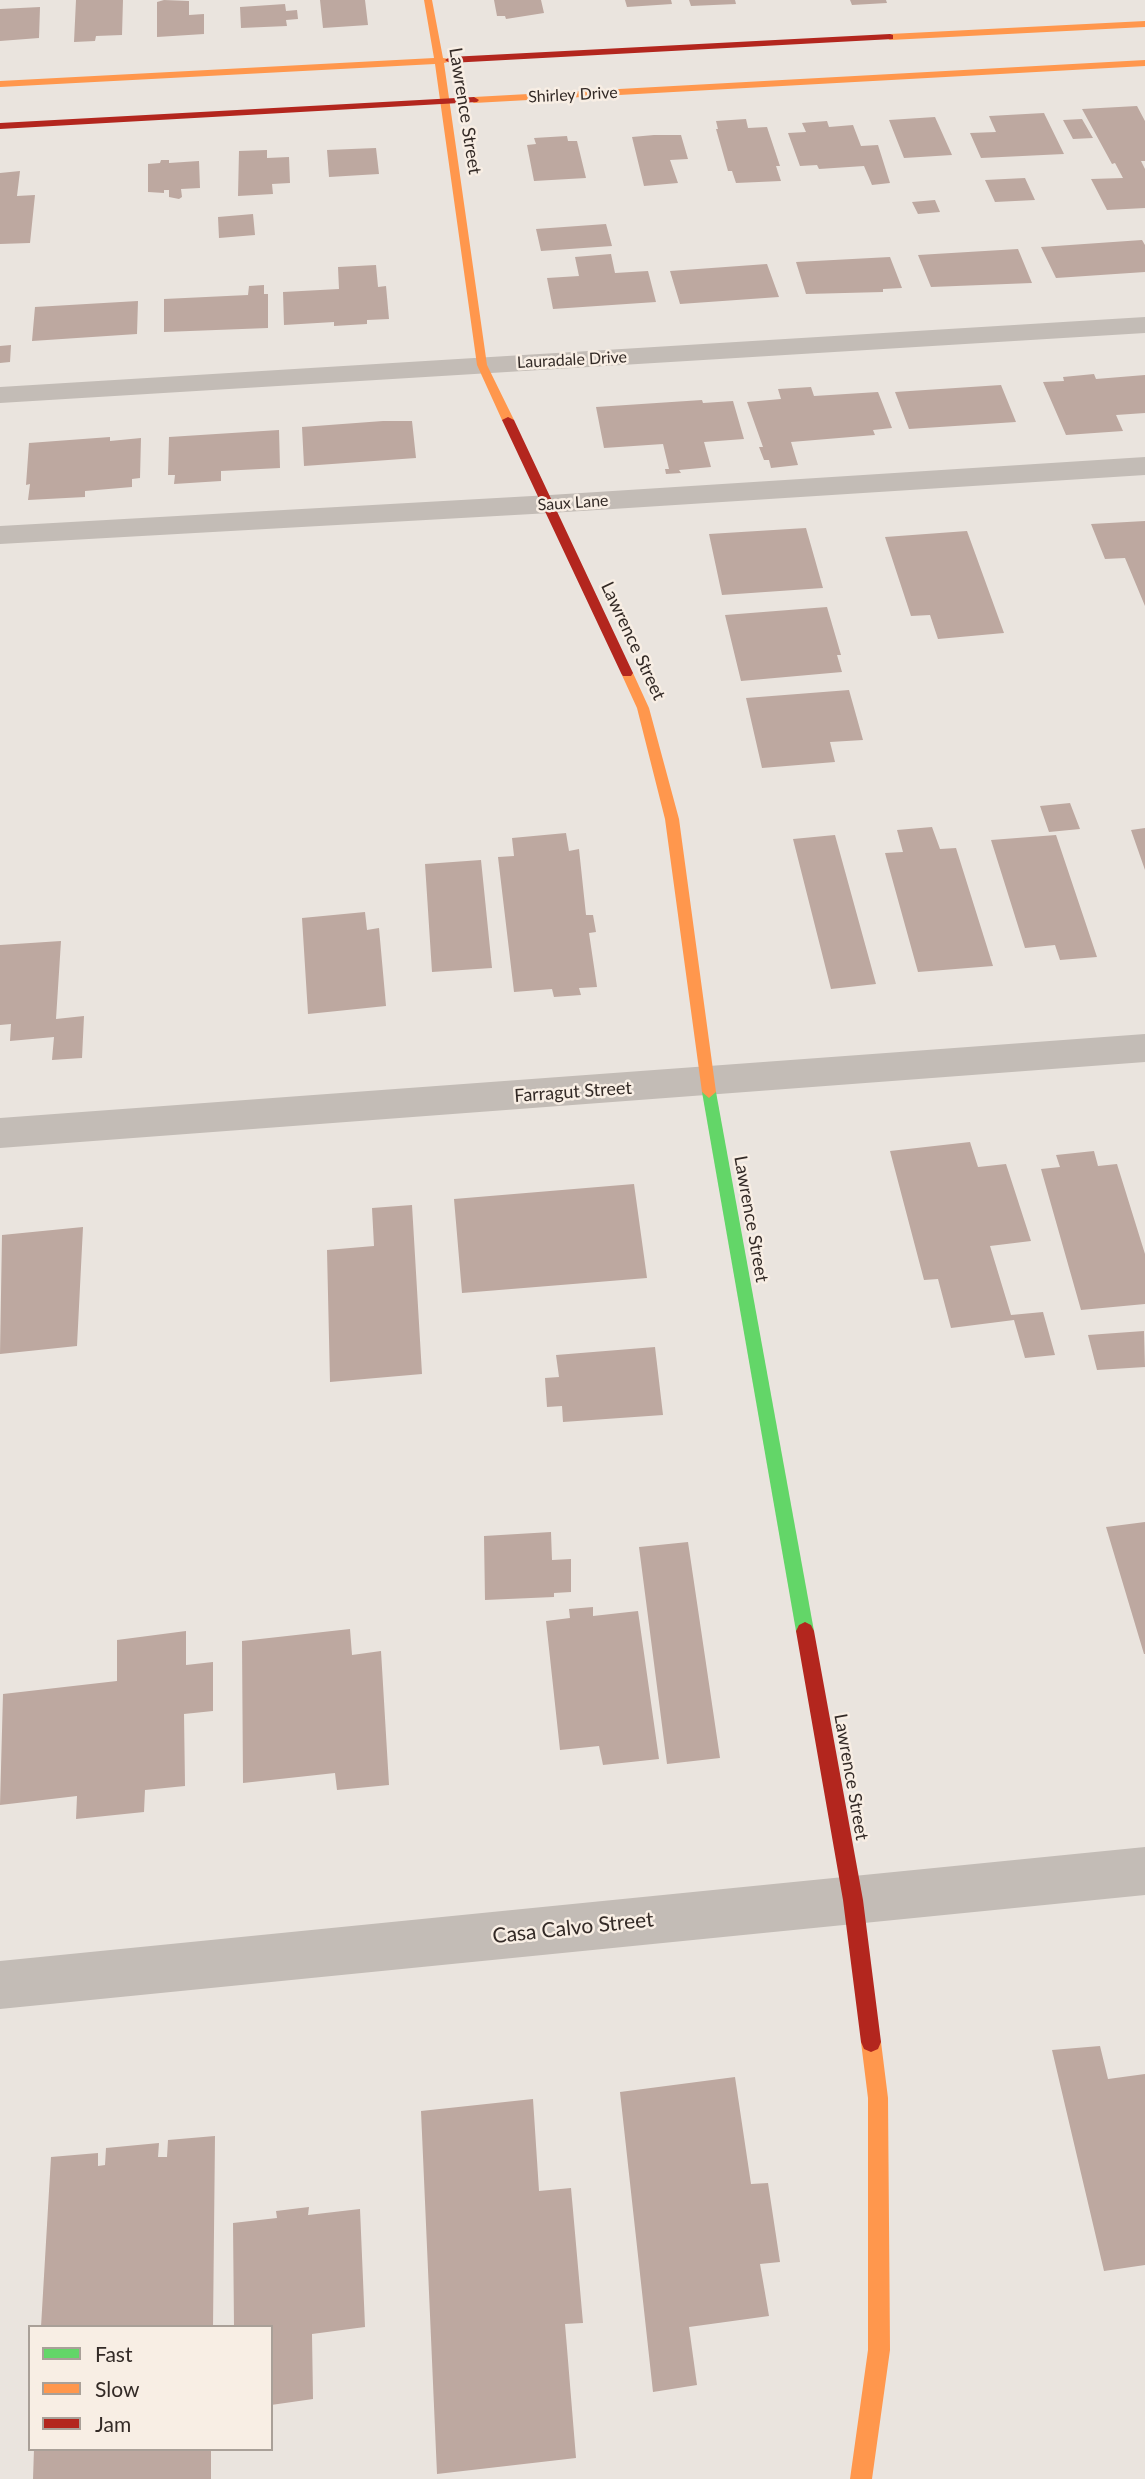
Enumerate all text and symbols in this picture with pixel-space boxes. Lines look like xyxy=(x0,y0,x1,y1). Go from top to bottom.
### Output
street label: Lawrence Street xyxy=(444,46,486,176)
street label: Shirley Drive xyxy=(528,83,618,107)
street label: Lauradale Drive xyxy=(517,348,627,372)
street label: Saux Lane xyxy=(537,491,609,515)
street label: Lawrence Street xyxy=(596,578,670,704)
street label: Farragut Street xyxy=(514,1077,632,1107)
street label: Lawrence Street xyxy=(729,1154,773,1284)
street label: Lawrence Street xyxy=(829,1712,873,1842)
street label: Casa Calvo Street xyxy=(491,1907,655,1949)
legend xyxy=(28,2325,273,2451)
text: Fast xyxy=(95,2341,132,2366)
text: Slow xyxy=(95,2376,139,2401)
text: Jam xyxy=(95,2411,131,2436)

